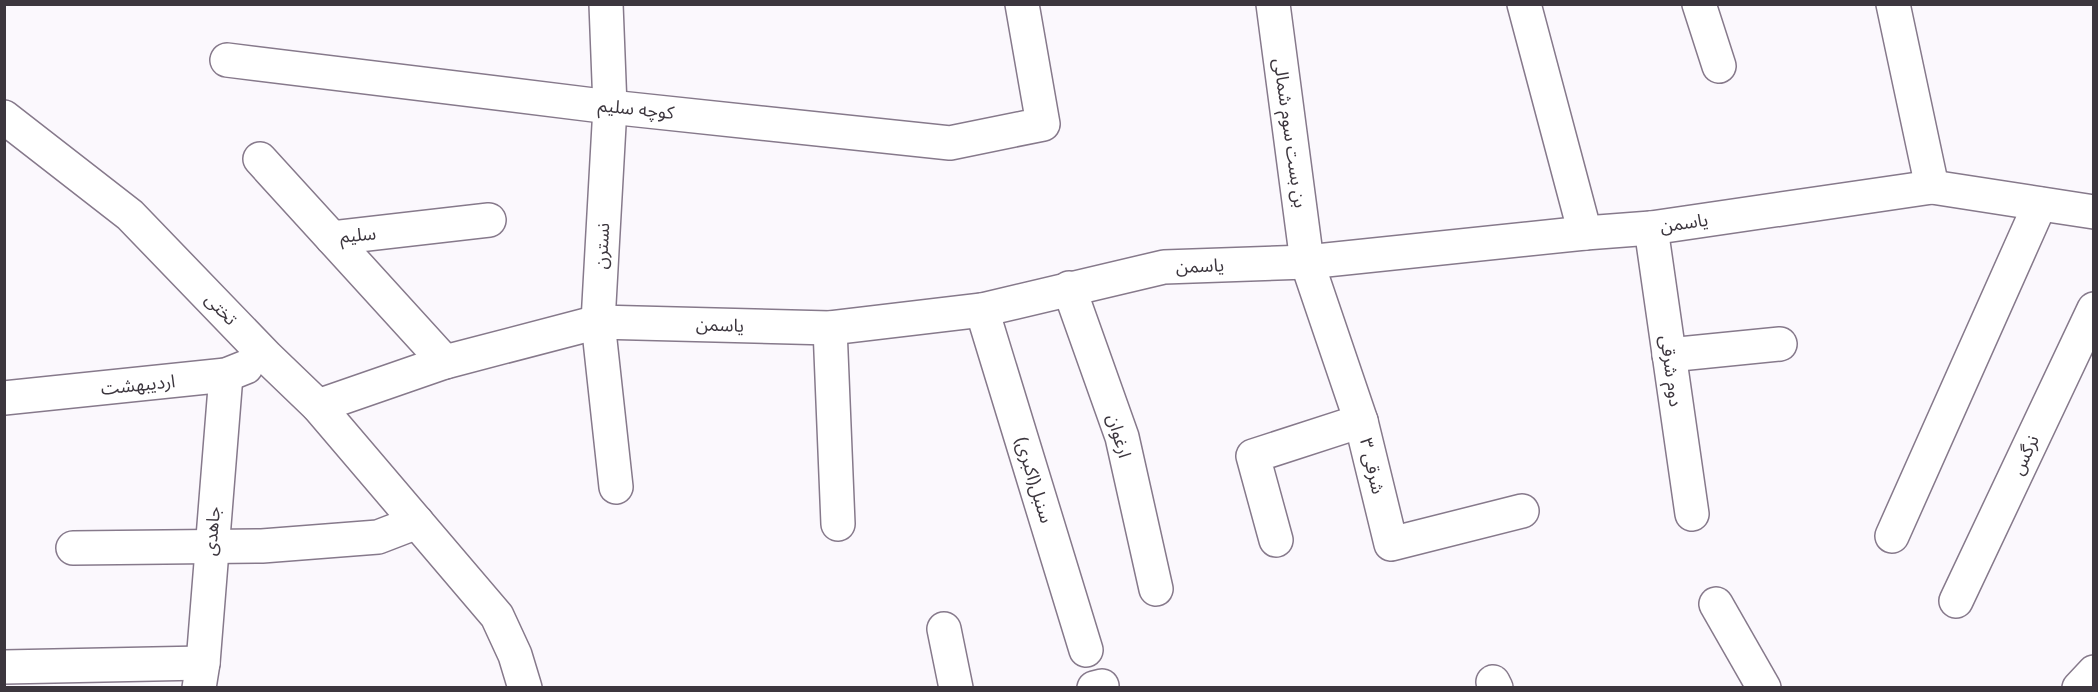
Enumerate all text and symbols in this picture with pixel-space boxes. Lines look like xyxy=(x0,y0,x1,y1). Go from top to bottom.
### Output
street label: بن بست سوم شمالی xyxy=(1266,57,1313,210)
street label: کوچه سلیم xyxy=(597,92,676,126)
street label: یاسمن xyxy=(1658,207,1709,237)
street label: سلیم xyxy=(339,220,377,250)
street label: نسترن xyxy=(588,222,614,270)
street label: یاسمن xyxy=(1175,252,1225,278)
street label: تختی xyxy=(200,287,243,330)
street label: یاسمن xyxy=(695,311,745,337)
street label: دوم شرقی xyxy=(1652,334,1689,409)
street label: اردیبهشت xyxy=(100,368,176,400)
street label: ارغوان xyxy=(1102,411,1138,460)
street label: نرگس xyxy=(2004,431,2044,478)
street label: سنبل(اکبری) xyxy=(1010,434,1059,526)
street label: ۳ شرقی xyxy=(1355,435,1391,496)
street label: جاهدی xyxy=(197,505,225,557)

